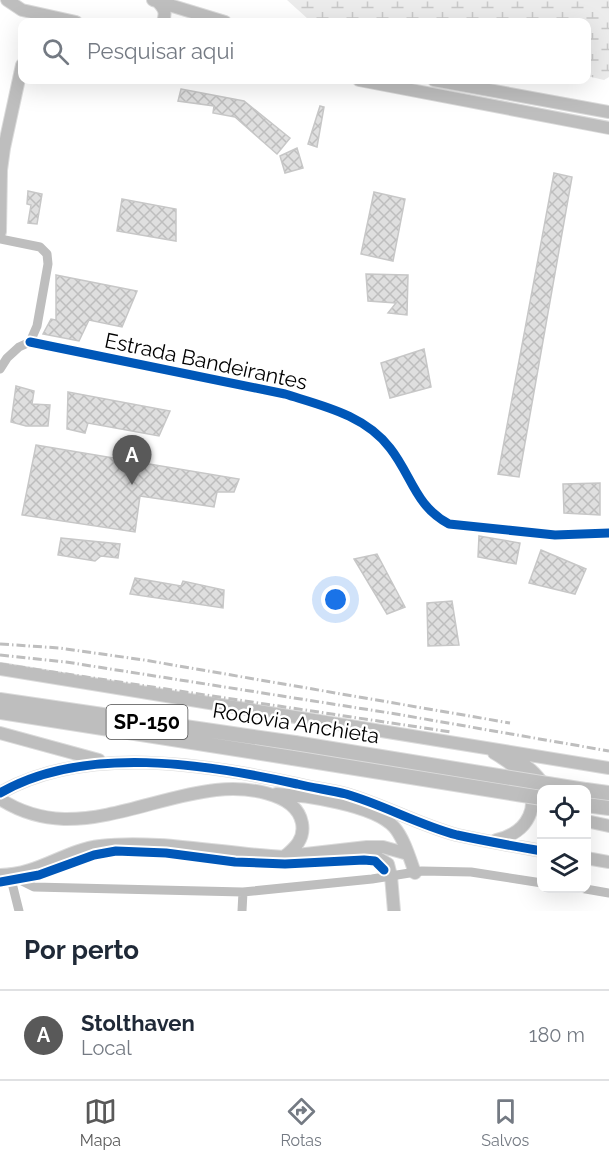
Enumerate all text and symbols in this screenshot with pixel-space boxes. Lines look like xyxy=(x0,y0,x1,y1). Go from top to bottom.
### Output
search box xyxy=(18,18,591,84)
icon: search xyxy=(39,35,72,68)
text: Pesquisar aqui xyxy=(87,38,234,64)
street label: Estrada Bandeirantes xyxy=(102,327,310,395)
pin: A xyxy=(112,436,152,485)
your location xyxy=(321,585,350,614)
street label: Rodovia Anchieta xyxy=(211,697,381,749)
road number: SP-150 xyxy=(106,705,188,739)
map controls xyxy=(537,785,591,893)
button: locate xyxy=(537,785,591,839)
button: layers xyxy=(537,839,591,893)
text: Por perto xyxy=(24,935,139,965)
text: Stolthaven xyxy=(81,1010,195,1036)
text: A xyxy=(37,1023,50,1047)
text: 180 m xyxy=(529,1023,585,1047)
text: Local xyxy=(81,1036,132,1060)
tab: Mapa xyxy=(80,1095,121,1150)
tab: Rotas xyxy=(280,1095,322,1150)
tab: Salvos xyxy=(481,1095,529,1150)

